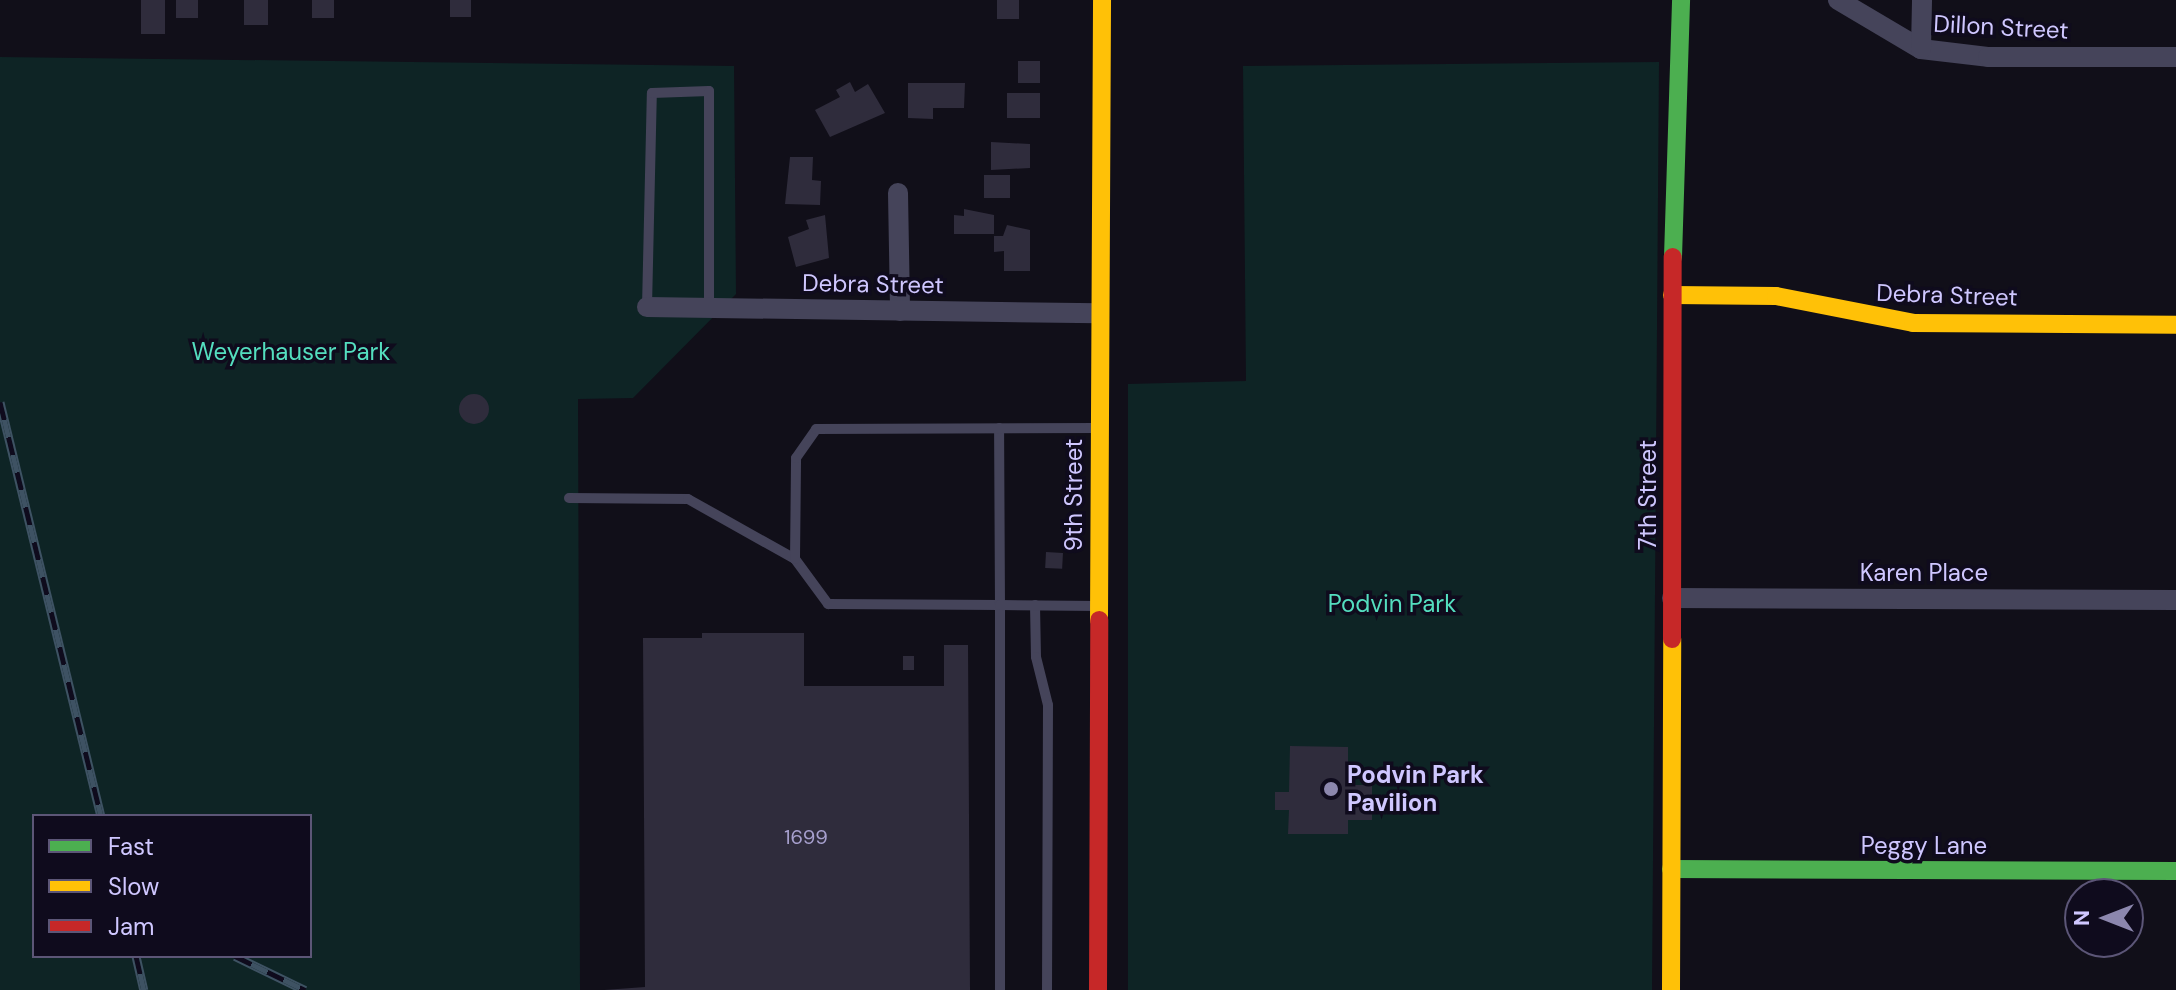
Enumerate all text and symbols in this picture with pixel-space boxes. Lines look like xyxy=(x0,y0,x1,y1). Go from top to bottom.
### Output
street label: Dillon Street xyxy=(1933,9,2069,45)
street label: Debra Street xyxy=(802,268,944,300)
street label: Debra Street xyxy=(1876,278,2018,312)
park label: Weyerhauser Park xyxy=(192,338,390,366)
street label: 9th Street xyxy=(1060,439,1088,551)
street label: 7th Street xyxy=(1634,440,1662,550)
street label: Karen Place xyxy=(1860,559,1988,587)
park label: Podvin Park xyxy=(1328,590,1456,618)
place label: Podvin Park Pavilion xyxy=(1347,761,1484,817)
marker: Podvin Park Pavilion xyxy=(1322,780,1340,798)
legend xyxy=(32,814,312,958)
house number: 1699 xyxy=(784,825,828,849)
text: Fast xyxy=(108,831,154,862)
street label: Peggy Lane xyxy=(1861,832,1987,860)
text: Slow xyxy=(108,871,159,902)
north arrow xyxy=(2064,878,2144,958)
text: N xyxy=(2067,910,2096,926)
text: Jam xyxy=(108,911,154,942)

